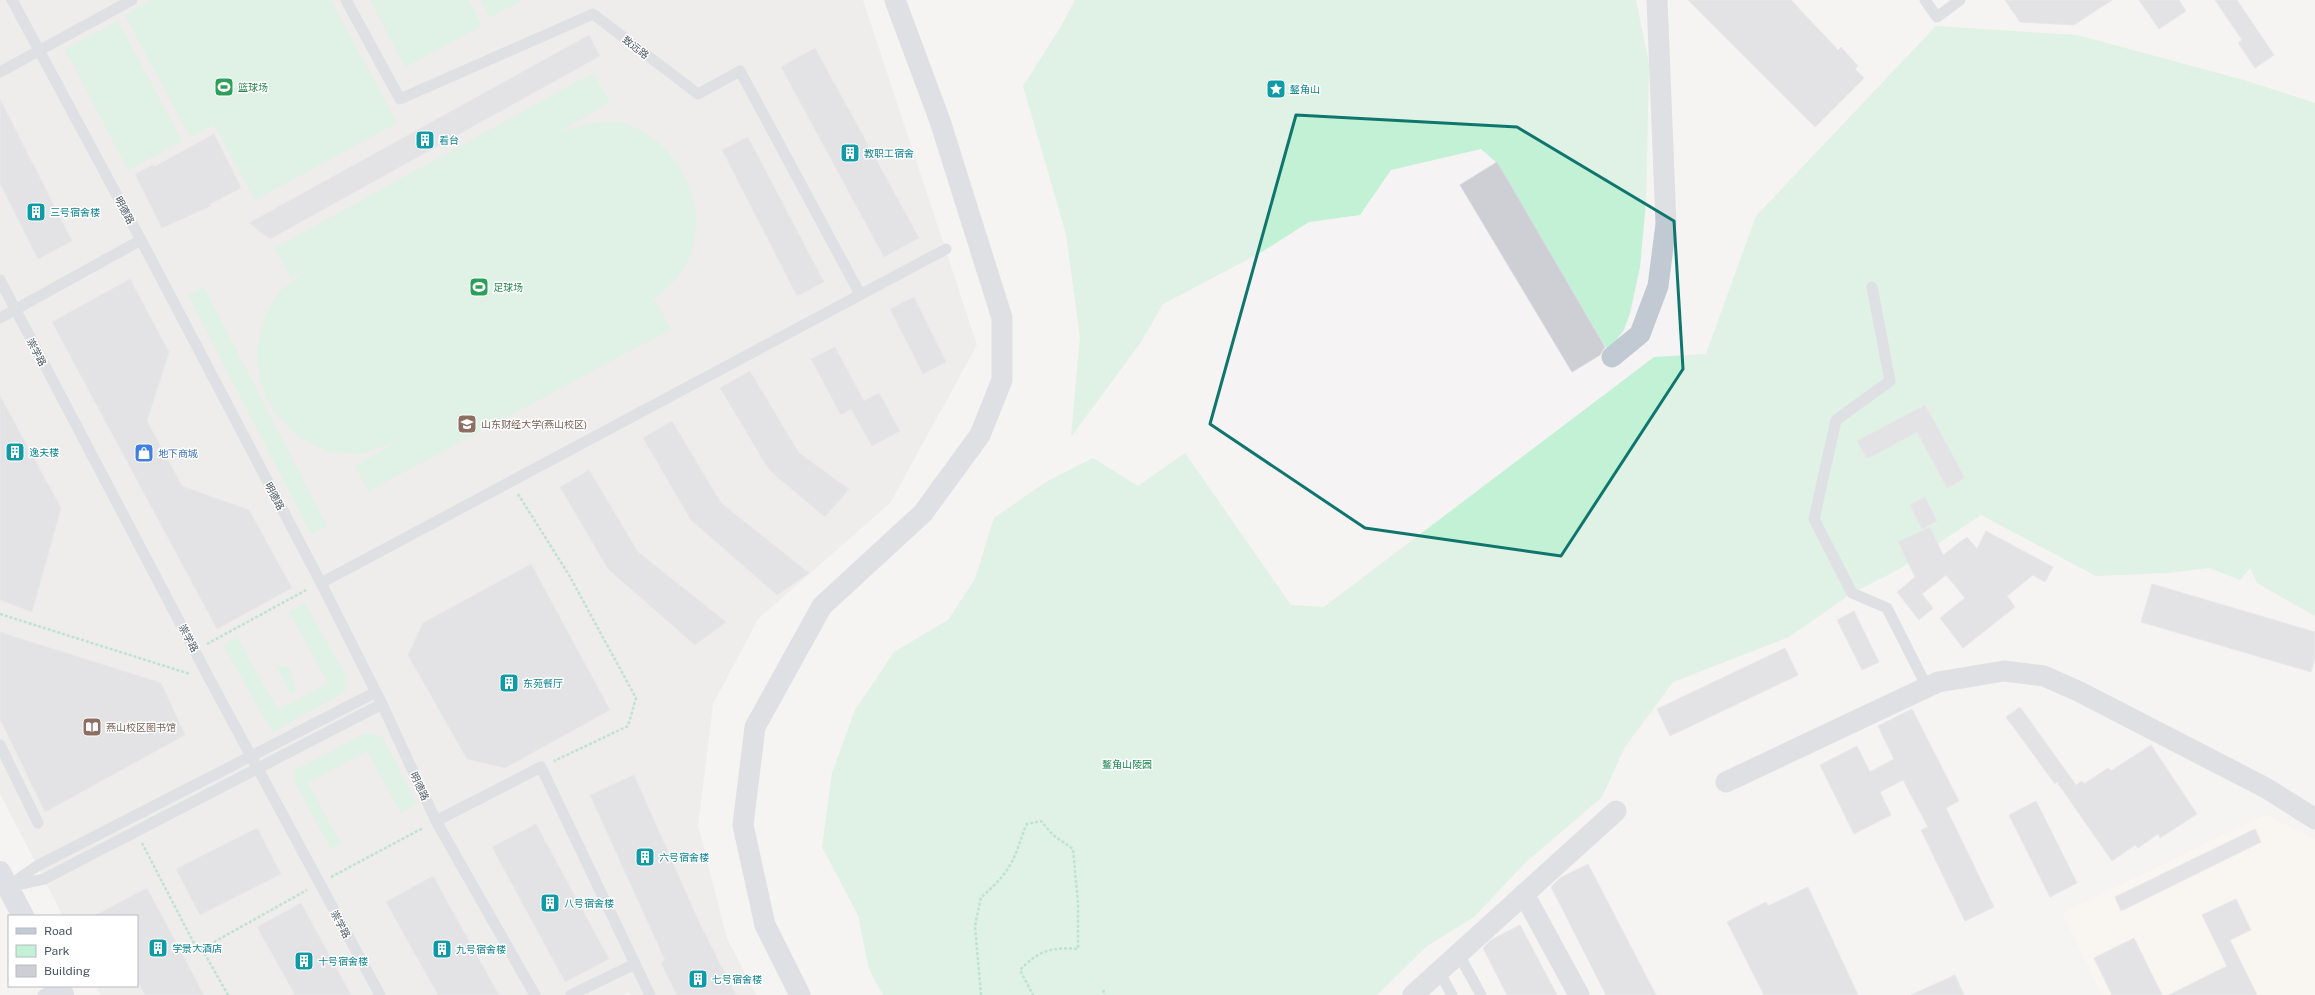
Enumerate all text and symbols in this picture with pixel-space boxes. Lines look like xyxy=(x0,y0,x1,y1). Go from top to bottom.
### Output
street label: 致远路 xyxy=(620,33,652,61)
sports icon: 篮球场 xyxy=(213,76,235,98)
place icon: 鏊角山 xyxy=(1265,78,1287,100)
place label: 篮球场 xyxy=(238,81,268,93)
place label: 鏊角山 xyxy=(1290,83,1320,95)
building icon: 看台 xyxy=(414,129,436,151)
place label: 看台 xyxy=(439,134,459,146)
building icon: 教职工宿舍 xyxy=(839,142,861,164)
place label: 教职工宿舍 xyxy=(864,147,914,159)
street label: 明德路 xyxy=(113,194,137,226)
building icon: 三号宿舍楼 xyxy=(25,201,47,223)
place label: 三号宿舍楼 xyxy=(50,206,100,218)
sports icon: 足球场 xyxy=(468,276,490,298)
place label: 足球场 xyxy=(493,281,523,293)
street label: 崇学路 xyxy=(25,336,49,368)
school or university icon: 山东财经大学(燕山校区) xyxy=(456,413,478,435)
place label: 山东财经大学(燕山校区) xyxy=(481,418,587,430)
building icon: 逸夫楼 xyxy=(4,441,26,463)
shop icon: 地下商城 xyxy=(133,442,155,464)
place label: 逸夫楼 xyxy=(29,446,59,458)
place label: 地下商城 xyxy=(158,447,198,459)
street label: 明德路 xyxy=(263,480,287,512)
street label: 崇学路 xyxy=(177,622,201,654)
building icon: 东苑餐厅 xyxy=(498,672,520,694)
place label: 东苑餐厅 xyxy=(523,677,563,689)
library icon: 燕山校区图书馆 xyxy=(81,716,103,738)
place label: 燕山校区图书馆 xyxy=(106,721,176,733)
park label: 鳌角山陵园 xyxy=(1102,758,1152,770)
street label: 明德路 xyxy=(408,770,432,802)
building icon: 六号宿舍楼 xyxy=(634,846,656,868)
place label: 六号宿舍楼 xyxy=(659,851,709,863)
building icon: 八号宿舍楼 xyxy=(539,892,561,914)
place label: 八号宿舍楼 xyxy=(564,897,614,909)
street label: 崇学路 xyxy=(329,908,353,940)
legend xyxy=(8,915,138,987)
text: Road xyxy=(44,924,72,938)
building icon: 学景大酒店 xyxy=(147,937,169,959)
building icon: 九号宿舍楼 xyxy=(431,938,453,960)
place label: 学景大酒店 xyxy=(172,942,222,954)
place label: 九号宿舍楼 xyxy=(456,943,506,955)
text: Park xyxy=(44,944,70,958)
building icon: 十号宿舍楼 xyxy=(293,950,315,972)
place label: 十号宿舍楼 xyxy=(318,955,368,967)
text: Building xyxy=(44,964,90,978)
building icon: 七号宿舍楼 xyxy=(687,968,709,990)
place label: 七号宿舍楼 xyxy=(712,973,762,985)

